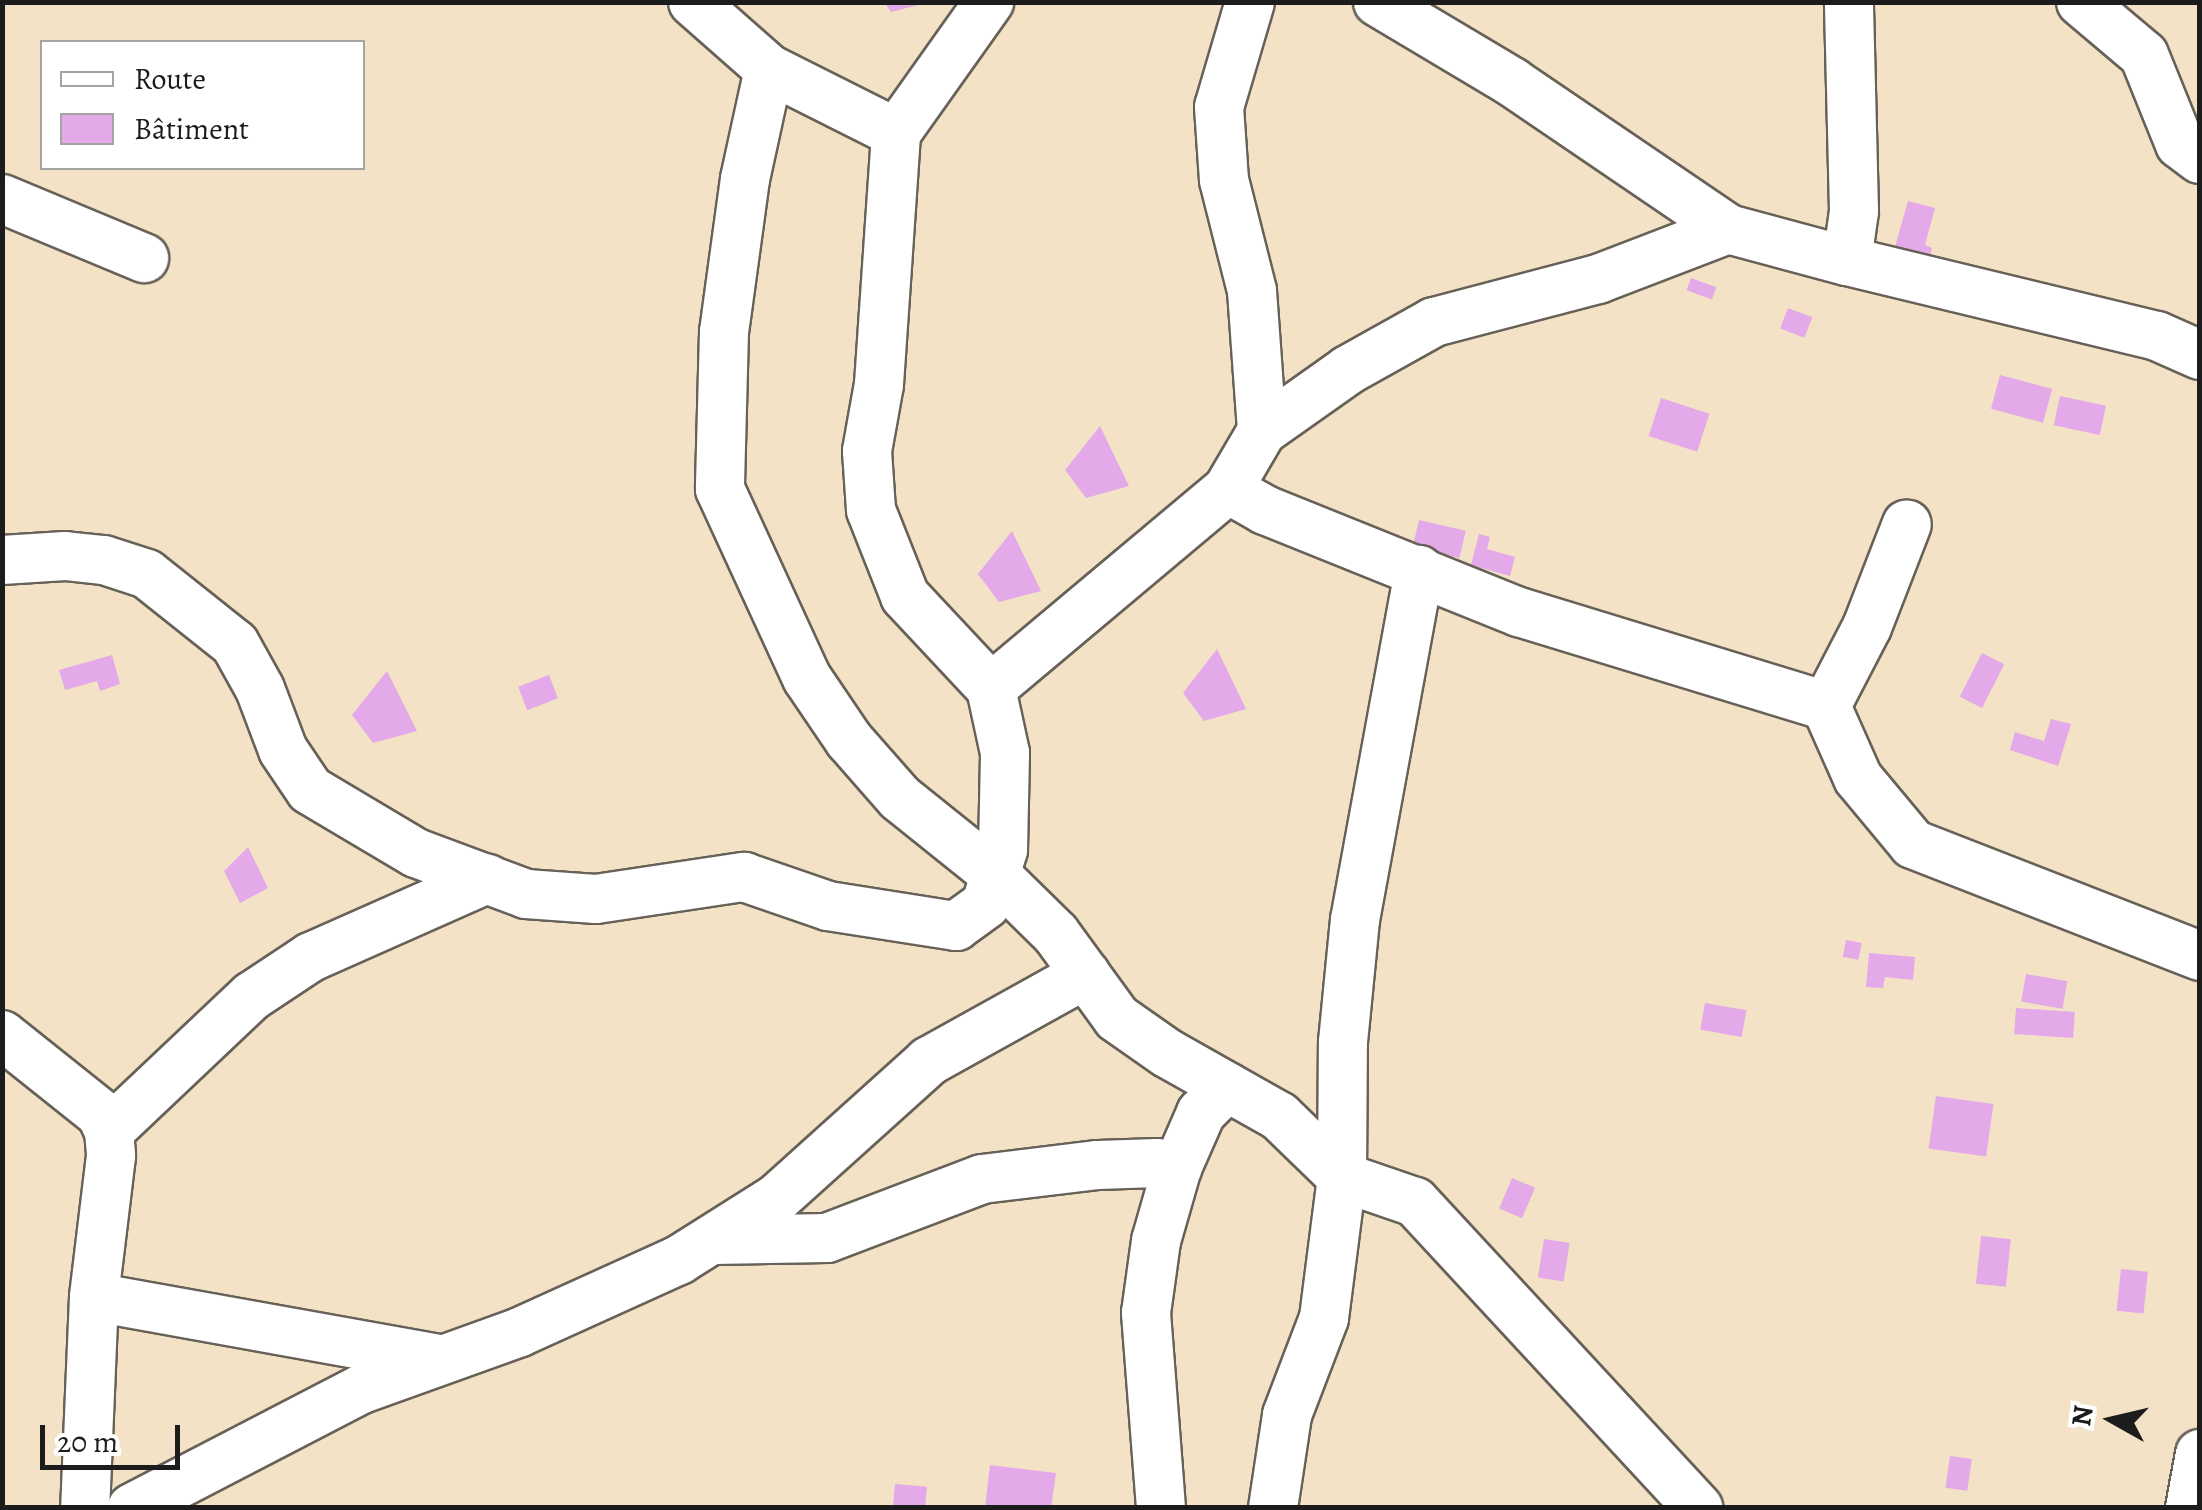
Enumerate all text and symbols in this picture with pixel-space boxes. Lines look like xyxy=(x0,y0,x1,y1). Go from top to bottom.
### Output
legend xyxy=(40,40,365,170)
text: Route xyxy=(134,59,206,99)
text: Bâtiment xyxy=(134,109,249,149)
north arrow xyxy=(2062,1370,2162,1470)
text: N xyxy=(2062,1403,2103,1429)
scale bar xyxy=(45,1405,185,1467)
text: 20 m xyxy=(57,1422,118,1462)

